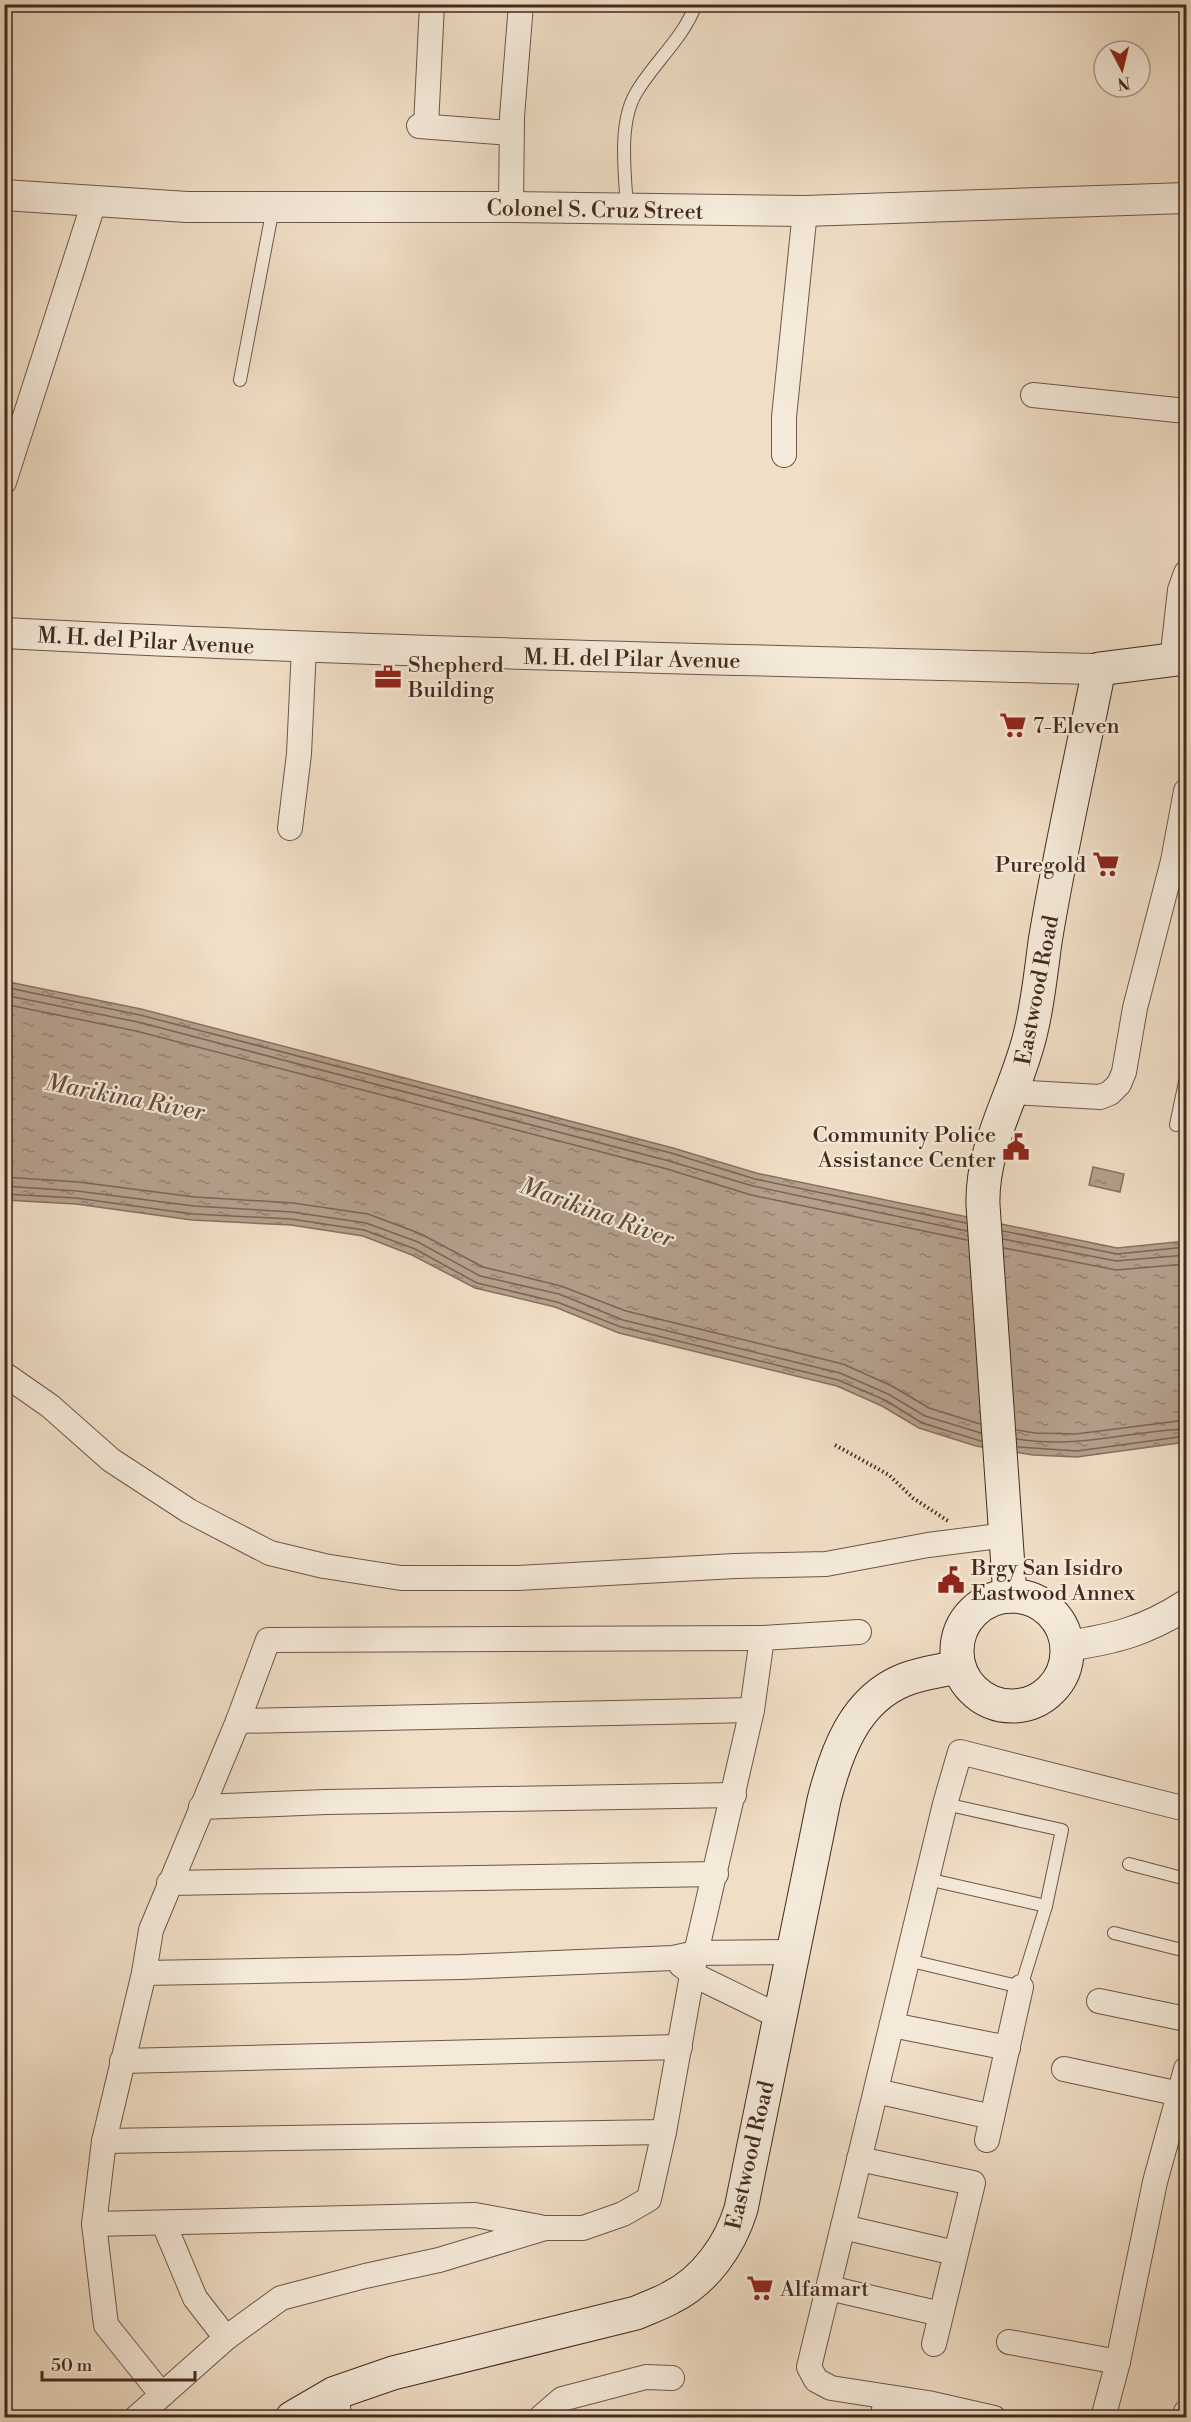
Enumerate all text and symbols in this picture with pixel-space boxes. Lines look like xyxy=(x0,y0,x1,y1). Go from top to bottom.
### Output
north arrow xyxy=(1092,39,1152,99)
text: N xyxy=(1116,72,1131,94)
street label: Colonel S. Cruz Street xyxy=(486,195,704,226)
street label: M. H. del Pilar Avenue xyxy=(37,622,255,661)
street label: M. H. del Pilar Avenue xyxy=(523,644,741,675)
place label: Shepherd Building xyxy=(407,652,504,704)
office icon: Shepherd Building xyxy=(373,662,403,692)
supermarket icon: 7-Eleven xyxy=(998,710,1028,740)
place label: 7-Eleven xyxy=(1033,713,1120,740)
supermarket icon: Puregold xyxy=(1091,849,1121,879)
place label: Puregold xyxy=(995,852,1086,879)
street label: Eastwood Road xyxy=(1010,913,1065,1067)
water label: Marikina River xyxy=(43,1068,208,1128)
place label: Community Police Assistance Center xyxy=(812,1122,996,1174)
public building icon: Community Police Assistance Center xyxy=(1001,1132,1031,1162)
water label: Marikina River xyxy=(515,1171,679,1255)
place label: Brgy San Isidro Eastwood Annex xyxy=(970,1555,1136,1607)
public building icon: Brgy San Isidro Eastwood Annex xyxy=(936,1565,966,1595)
street label: Eastwood Road xyxy=(720,2078,781,2232)
supermarket icon: Alfamart xyxy=(745,2273,775,2303)
place label: Alfamart xyxy=(779,2276,869,2303)
scale bar xyxy=(42,2344,195,2382)
text: 50 m xyxy=(51,2354,93,2377)

